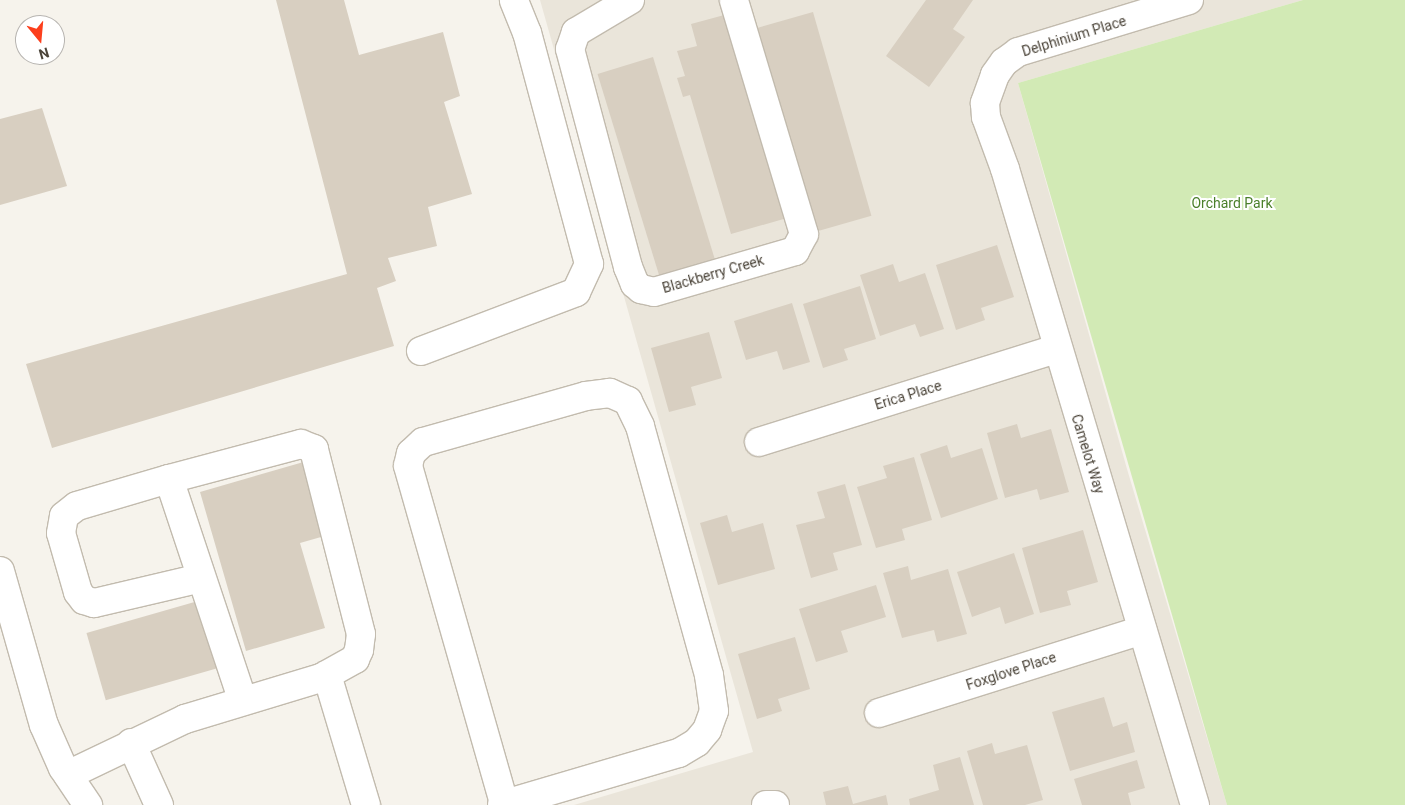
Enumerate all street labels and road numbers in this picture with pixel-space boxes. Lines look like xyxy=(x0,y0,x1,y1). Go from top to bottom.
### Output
street label: Delphinium Place xyxy=(1020,12,1128,60)
street label: Blackberry Creek xyxy=(660,251,766,297)
street label: Erica Place xyxy=(872,377,944,413)
street label: Camelot Way xyxy=(1068,412,1108,496)
street label: Foxglove Place xyxy=(964,649,1058,693)

